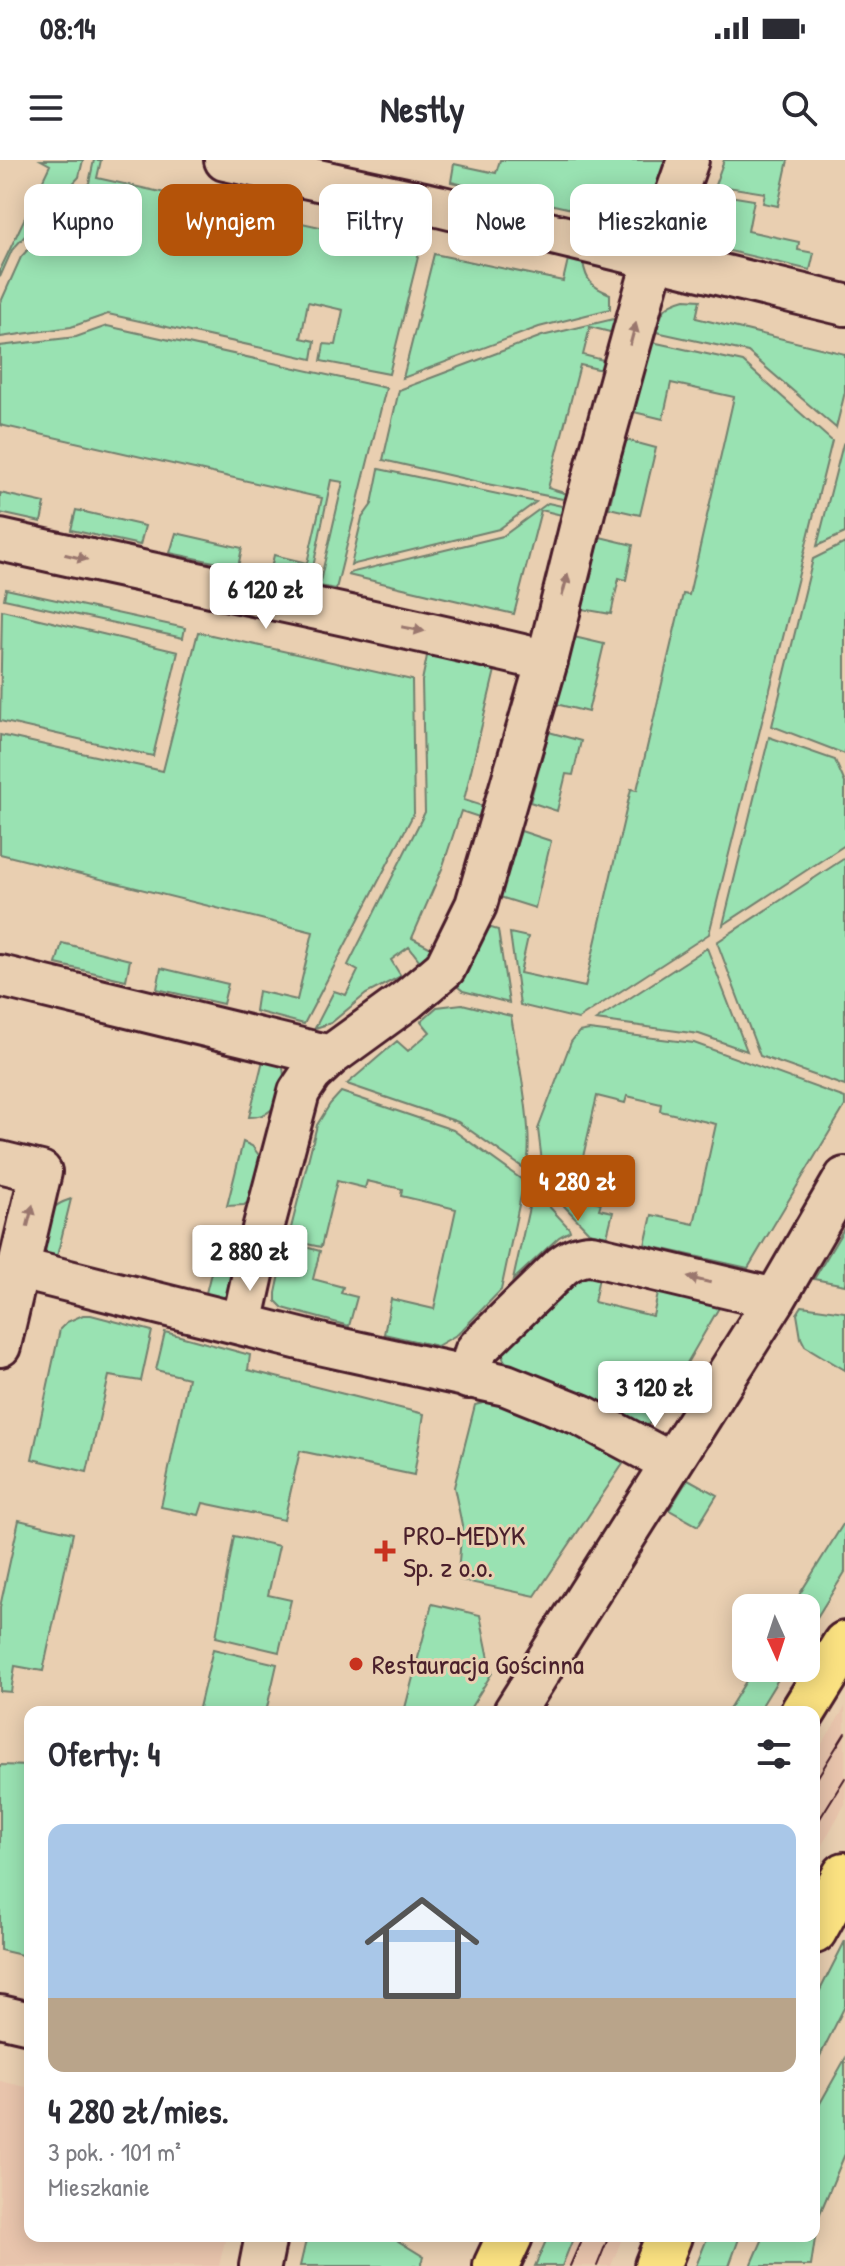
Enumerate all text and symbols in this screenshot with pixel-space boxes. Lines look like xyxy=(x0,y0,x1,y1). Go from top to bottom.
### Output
text: 08:14 xyxy=(40,8,96,48)
text: Nestly xyxy=(380,84,465,133)
icon: menu xyxy=(24,86,68,130)
icon: search xyxy=(777,86,821,130)
chip: Kupno xyxy=(24,184,142,256)
chip: Wynajem xyxy=(158,184,303,256)
chip: Filtry xyxy=(319,184,432,256)
chip: Nowe xyxy=(448,184,554,256)
chip: Mieszkanie xyxy=(570,184,736,256)
one-way arrow xyxy=(627,322,639,347)
one-way arrow xyxy=(64,551,89,564)
pin: 6 120 zł xyxy=(183,563,349,631)
text: 6 120 zł xyxy=(228,571,304,606)
one-way arrow xyxy=(559,573,571,598)
one-way arrow xyxy=(400,623,425,635)
pin: 4 280 zł xyxy=(495,1155,661,1223)
text: 4 280 zł xyxy=(539,1163,617,1198)
one-way arrow xyxy=(25,1203,37,1228)
pin: 2 880 zł xyxy=(167,1225,333,1293)
text: 2 880 zł xyxy=(210,1233,290,1268)
one-way arrow xyxy=(687,1273,712,1286)
pin: 3 120 zł xyxy=(572,1361,738,1429)
text: 3 120 zł xyxy=(616,1369,694,1404)
place label: PRO-MEDYK Sp. z o.o. xyxy=(403,1516,526,1586)
marker: PRO-MEDYK Sp. z o.o. xyxy=(374,1540,396,1562)
north arrow xyxy=(732,1594,820,1682)
map controls xyxy=(732,1594,820,1682)
place label: Restauracja Gościnna xyxy=(372,1645,584,1683)
marker: Restauracja Gościnna xyxy=(347,1655,365,1673)
text: Oferty: 4 xyxy=(48,1731,160,1777)
icon: filters xyxy=(752,1732,796,1776)
icon: home xyxy=(350,1876,494,2020)
text: 4 280 zł/mies. xyxy=(48,2088,229,2134)
text: 3 pok. · 101 m² xyxy=(48,2134,181,2169)
text: Mieszkanie xyxy=(48,2169,150,2204)

